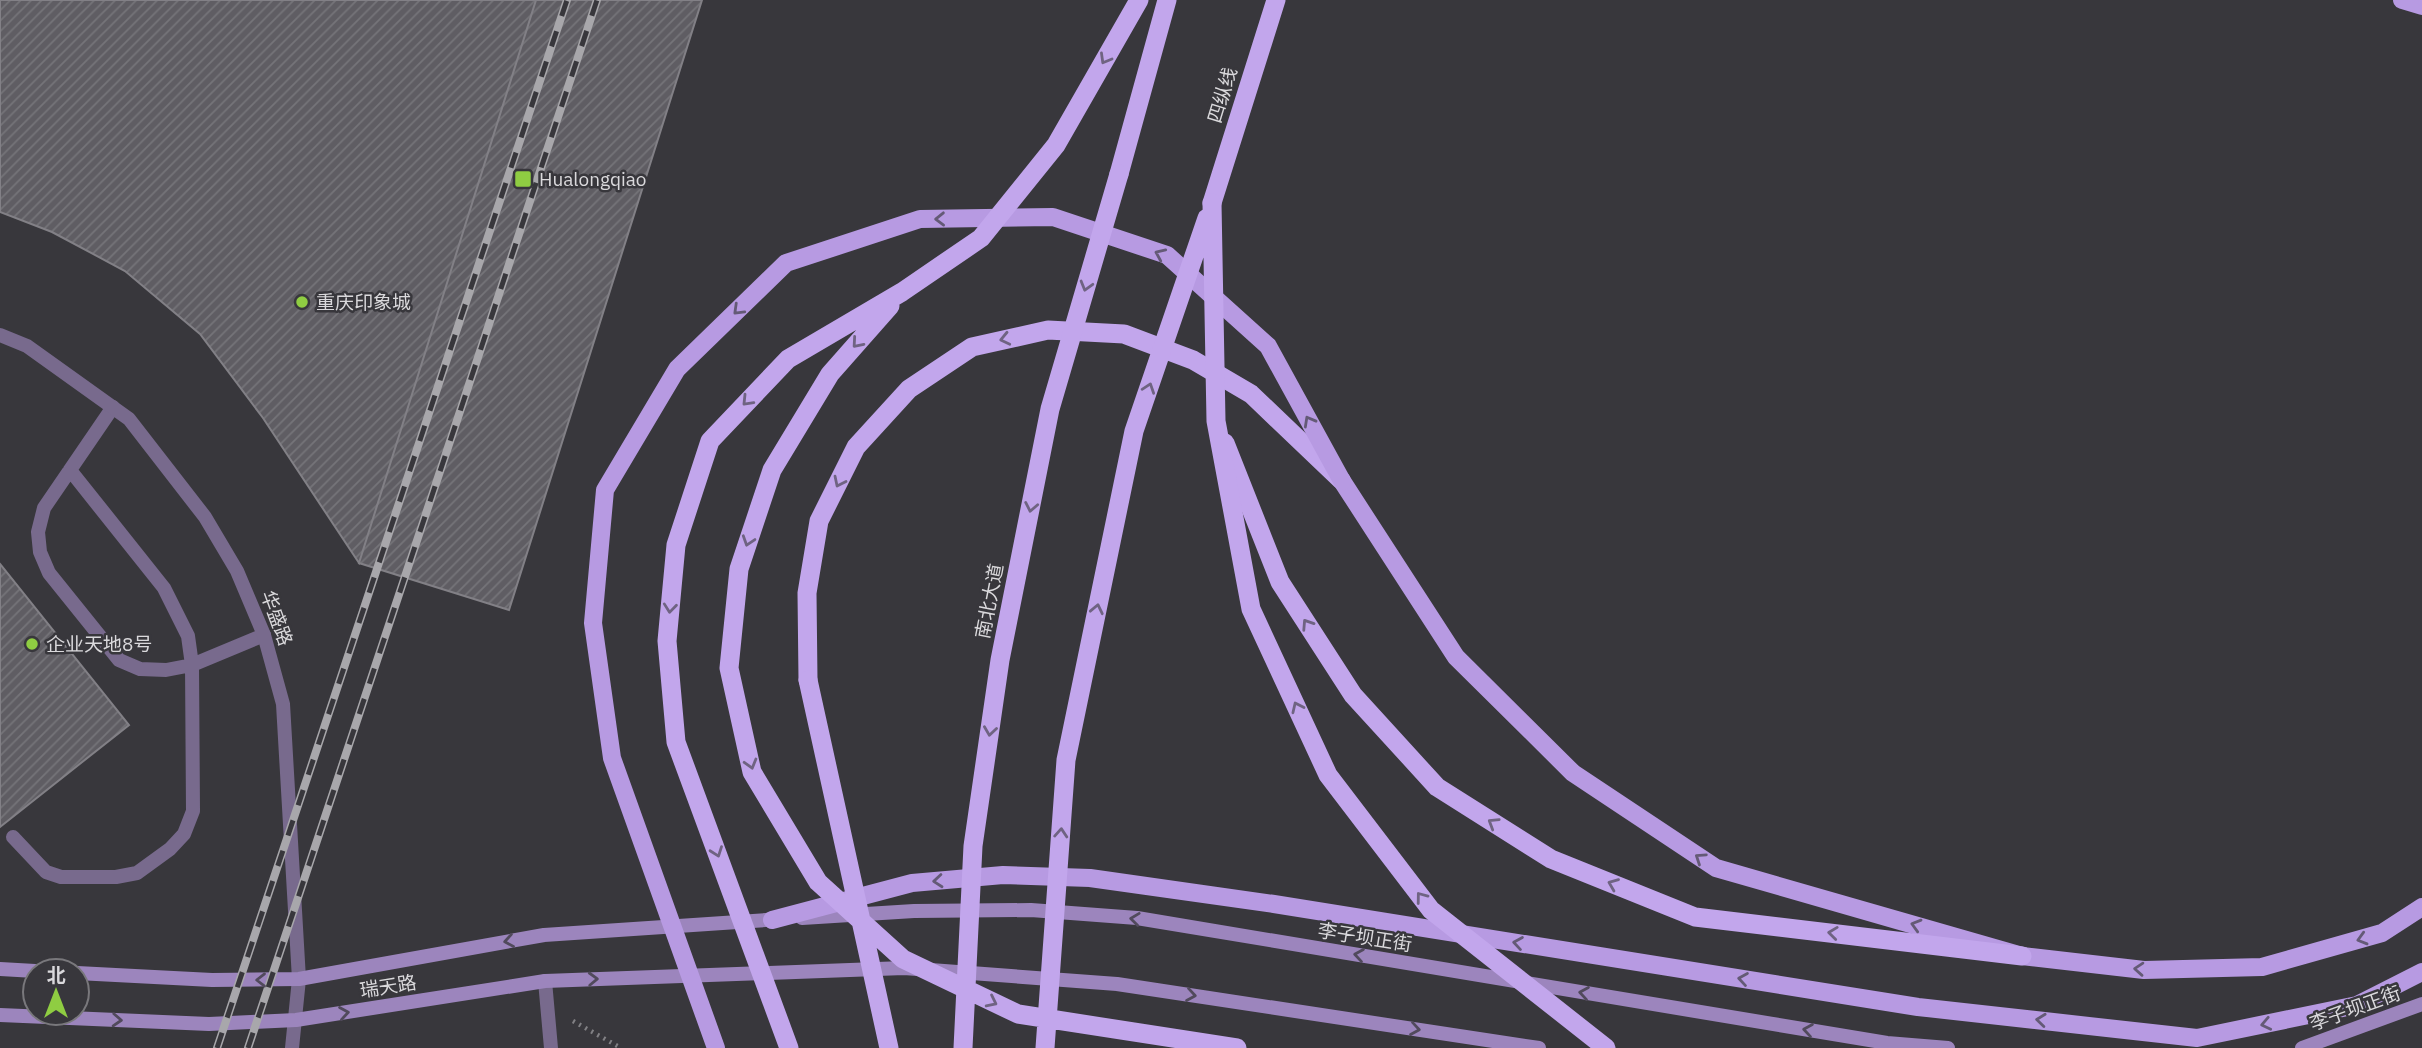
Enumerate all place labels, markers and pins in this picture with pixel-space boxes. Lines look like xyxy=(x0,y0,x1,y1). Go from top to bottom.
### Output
place label: Hualongqiao xyxy=(539,167,646,191)
marker: Hualongqiao xyxy=(513,169,533,189)
place label: 重庆印象城 xyxy=(316,290,411,314)
marker: 重庆印象城 xyxy=(294,294,310,310)
place label: 企业天地8号 xyxy=(46,632,152,656)
marker: 企业天地8号 xyxy=(24,636,40,652)

